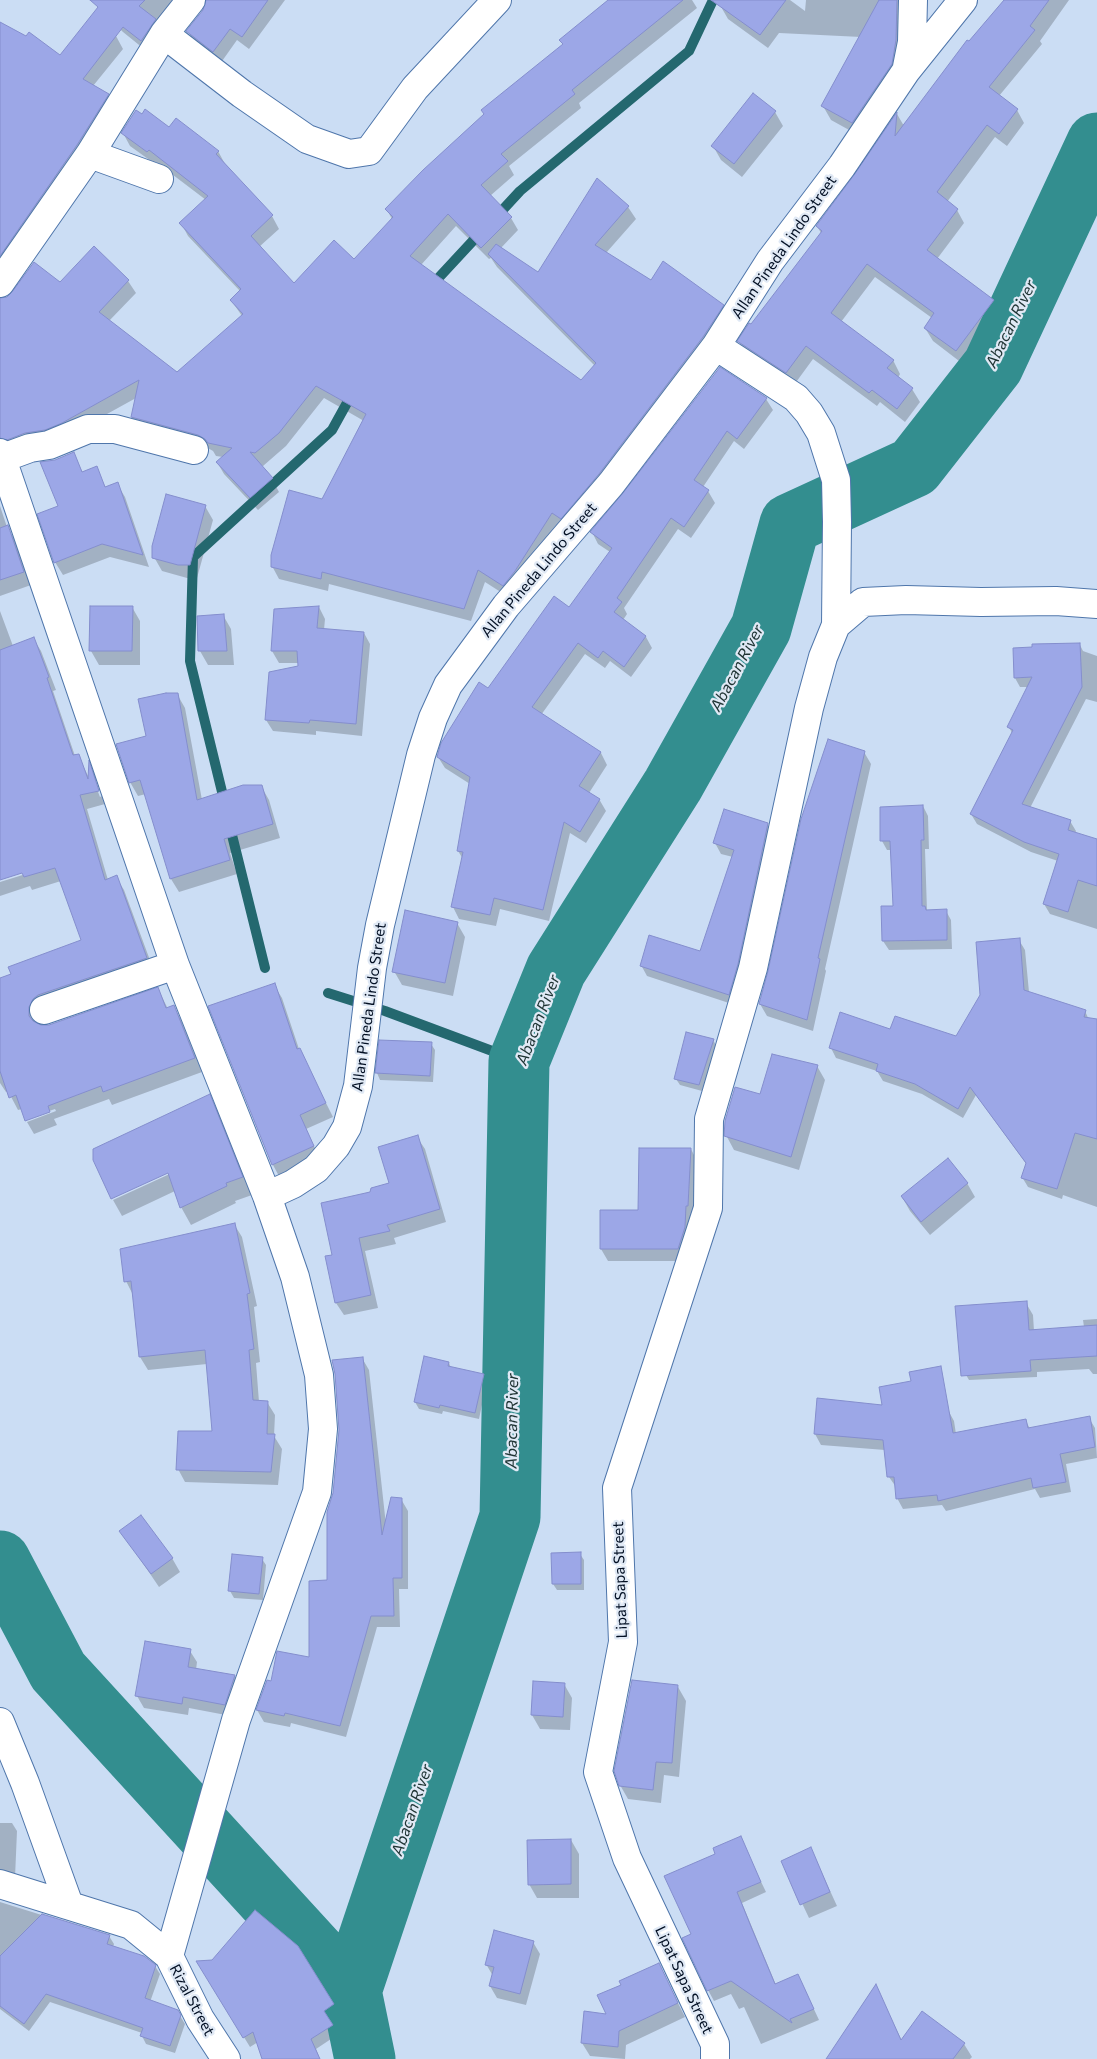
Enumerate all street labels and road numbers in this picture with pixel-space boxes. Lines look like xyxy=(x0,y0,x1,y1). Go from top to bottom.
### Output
street label: Allan Pineda Lindo Street xyxy=(728,172,840,322)
street label: Allan Pineda Lindo Street xyxy=(477,499,601,641)
street label: Allan Pineda Lindo Street xyxy=(348,921,390,1093)
street label: Lipat Sapa Street xyxy=(609,1521,631,1639)
street label: Lipat Sapa Street xyxy=(651,1923,717,2037)
street label: Rizal Street xyxy=(166,1961,218,2039)

